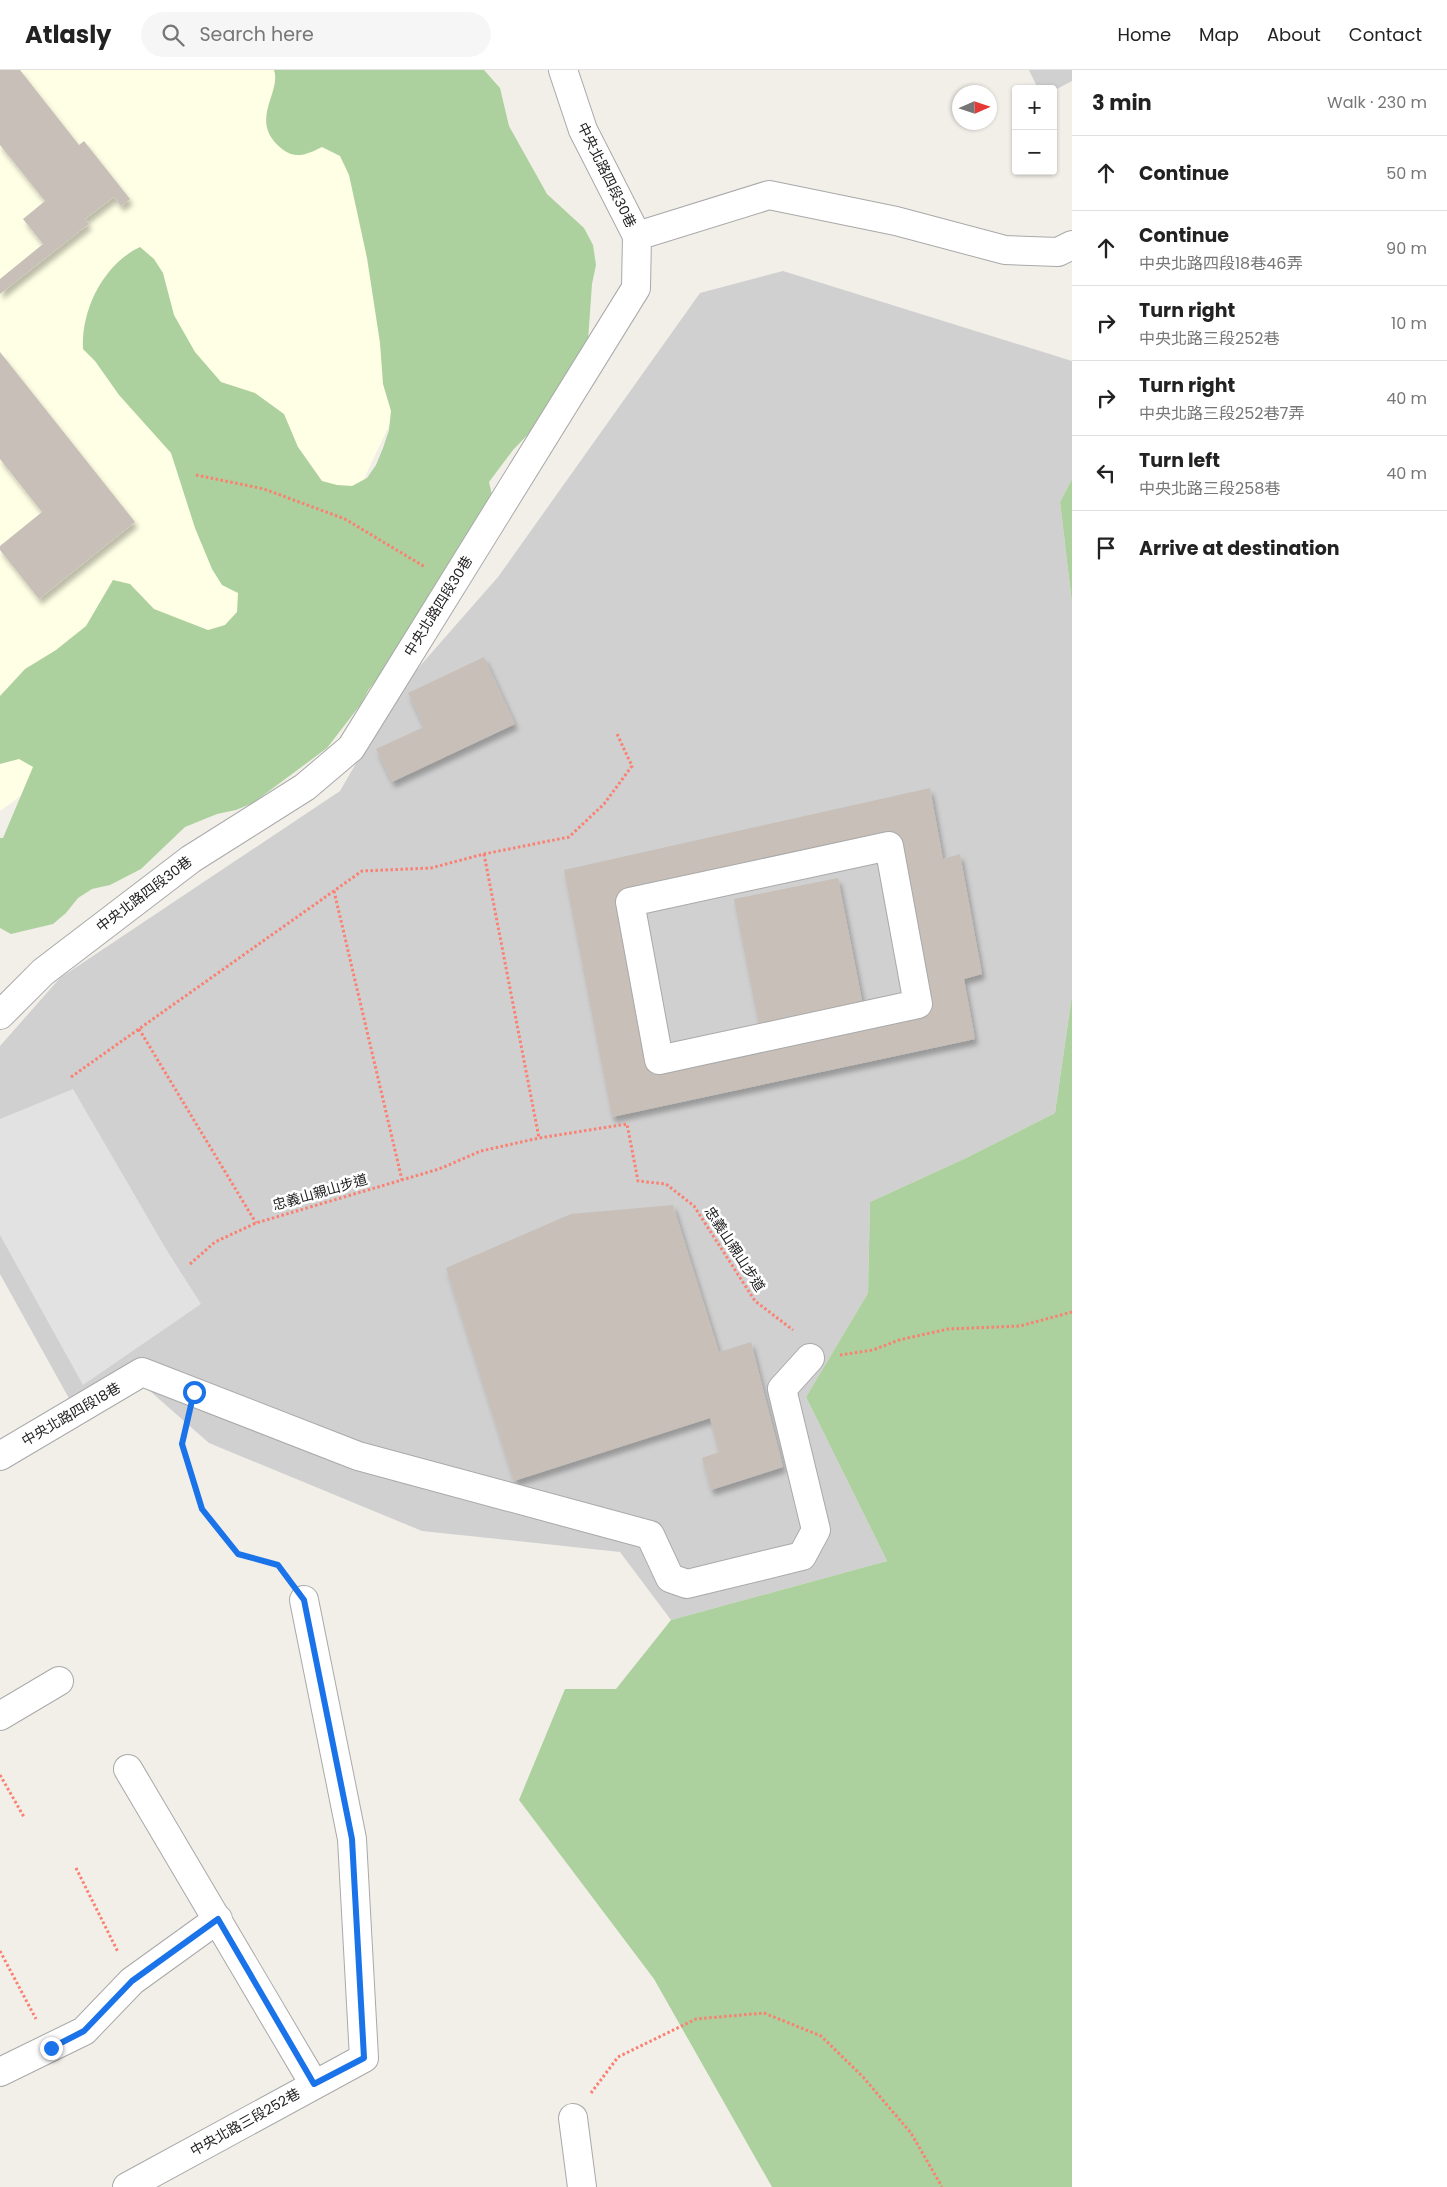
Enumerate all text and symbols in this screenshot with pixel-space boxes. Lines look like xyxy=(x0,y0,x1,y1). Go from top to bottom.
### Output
search box xyxy=(141,12,491,57)
text: Atlasly xyxy=(25,18,111,51)
icon: search xyxy=(159,21,187,49)
text: Search here xyxy=(199,21,314,48)
text: Home xyxy=(1117,22,1171,47)
text: Map xyxy=(1199,22,1239,47)
text: About xyxy=(1267,22,1321,47)
text: Contact xyxy=(1349,22,1422,47)
north arrow xyxy=(952,85,997,130)
map controls xyxy=(1012,85,1057,175)
button: + xyxy=(1012,85,1057,130)
text: 3 min xyxy=(1092,88,1152,117)
text: Walk · 230 m xyxy=(1327,91,1427,114)
street label: 中央北路四段30巷 xyxy=(573,119,641,231)
button: − xyxy=(1012,130,1057,175)
icon: ahead xyxy=(1092,159,1120,187)
text: Continue xyxy=(1139,160,1229,187)
text: 50 m xyxy=(1386,162,1427,185)
text: Continue xyxy=(1139,222,1229,249)
icon: ahead xyxy=(1092,234,1120,262)
text: 90 m xyxy=(1386,237,1427,260)
text: 中央北路四段18巷46弄 xyxy=(1139,252,1302,275)
text: Turn right xyxy=(1139,297,1235,324)
icon: right xyxy=(1092,309,1120,337)
text: 10 m xyxy=(1391,312,1427,335)
text: 中央北路三段252巷 xyxy=(1139,327,1279,350)
text: Turn right xyxy=(1139,372,1235,399)
icon: right xyxy=(1092,384,1120,412)
text: 40 m xyxy=(1386,387,1427,410)
text: 中央北路三段252巷7弄 xyxy=(1139,402,1304,425)
text: Turn left xyxy=(1139,447,1220,474)
icon: left xyxy=(1092,459,1120,487)
text: 40 m xyxy=(1386,462,1427,485)
text: 中央北路三段258巷 xyxy=(1139,477,1280,500)
icon: arrive xyxy=(1092,534,1120,562)
text: Arrive at destination xyxy=(1139,535,1340,562)
street label: 中央北路四段30巷 xyxy=(399,552,477,660)
street label: 中央北路四段30巷 xyxy=(92,851,196,937)
street label: 忠義山親山步道 xyxy=(270,1169,370,1215)
street label: 忠義山親山步道 xyxy=(700,1202,770,1296)
street label: 中央北路四段18巷 xyxy=(18,1378,124,1450)
route start xyxy=(183,1381,206,1404)
route end xyxy=(40,2037,63,2060)
street label: 中央北路三段252巷 xyxy=(186,2083,304,2161)

